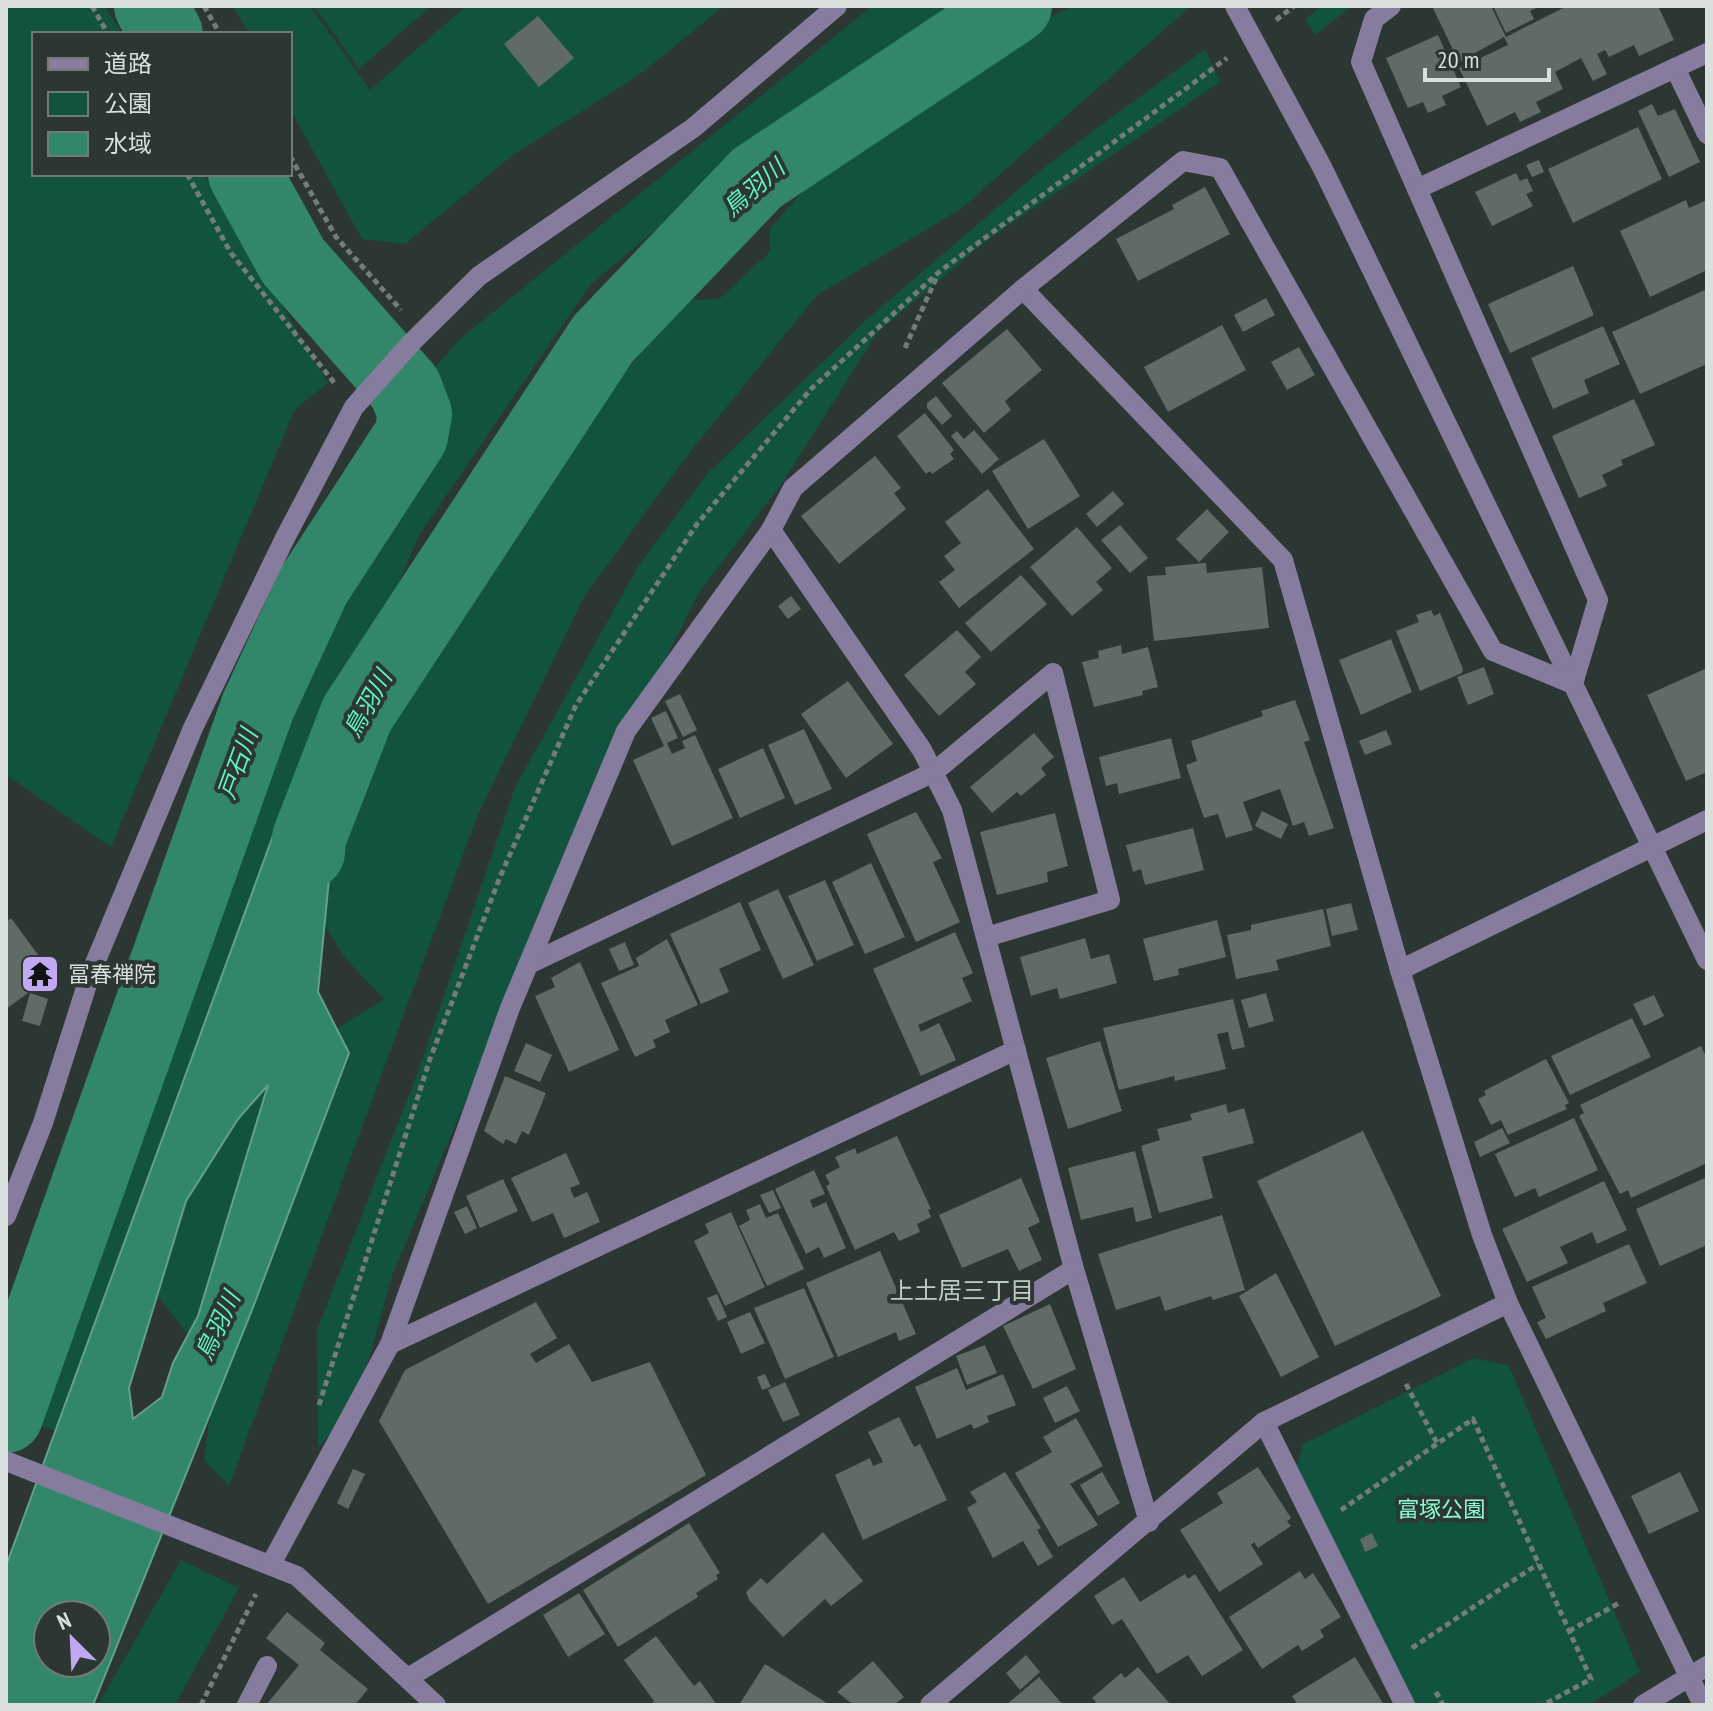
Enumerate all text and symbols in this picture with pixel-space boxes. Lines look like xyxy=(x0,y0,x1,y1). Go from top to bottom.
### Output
legend xyxy=(32,32,292,176)
scale bar xyxy=(1425,32,1549,82)
text: 20 m xyxy=(1437,44,1479,75)
text: 道路 xyxy=(104,48,152,79)
text: 公園 xyxy=(104,88,152,119)
text: 水域 xyxy=(104,128,152,159)
water label: 鳥羽川 xyxy=(716,150,793,223)
water label: 鳥羽川 xyxy=(337,662,400,743)
water label: 戸石川 xyxy=(211,722,265,803)
temple icon: 冨春禅院 xyxy=(19,953,61,995)
place label: 冨春禅院 xyxy=(68,960,156,988)
district label: 上土居三丁目 xyxy=(890,1275,1034,1306)
water label: 鳥羽川 xyxy=(188,1284,248,1365)
park label: 富塚公園 xyxy=(1397,1495,1485,1523)
north arrow xyxy=(32,1599,112,1679)
text: N xyxy=(53,1606,75,1636)

